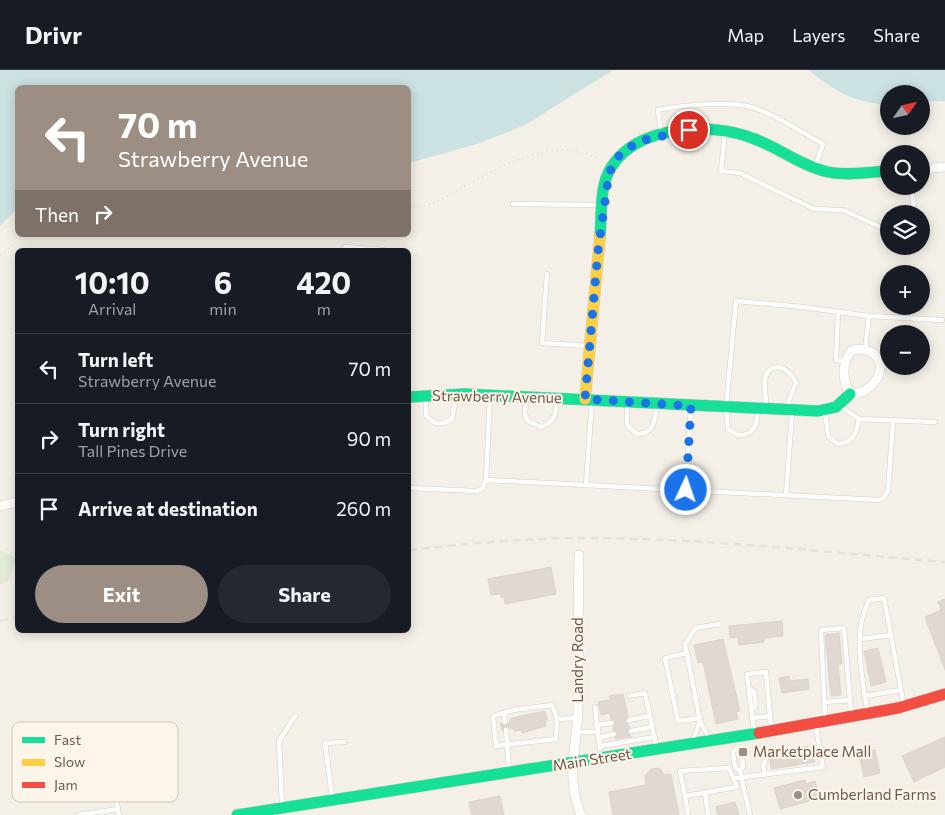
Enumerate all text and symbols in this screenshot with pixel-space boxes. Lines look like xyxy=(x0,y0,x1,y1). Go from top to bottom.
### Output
text: Drivr xyxy=(25,20,82,49)
text: Map xyxy=(727,24,764,46)
text: Layers xyxy=(792,24,845,46)
text: Share xyxy=(873,24,920,46)
north arrow xyxy=(880,85,930,135)
map controls xyxy=(880,85,930,375)
text: 70 m xyxy=(118,102,198,145)
icon: left xyxy=(35,105,100,170)
pin xyxy=(668,109,710,151)
icon: arrive xyxy=(675,116,703,144)
text: Strawberry Avenue xyxy=(118,145,308,172)
button: search xyxy=(880,145,930,195)
icon: right xyxy=(89,200,117,228)
text: Then xyxy=(35,203,79,226)
button: layers xyxy=(880,205,930,255)
text: 10:10 xyxy=(75,263,150,300)
text: 6 xyxy=(214,263,232,300)
text: 420 xyxy=(296,263,351,300)
button: + xyxy=(880,265,930,315)
text: Arrival xyxy=(88,299,136,318)
text: min xyxy=(209,299,237,318)
text: m xyxy=(317,299,331,318)
button: − xyxy=(880,325,930,375)
text: Turn left xyxy=(78,348,153,371)
icon: left xyxy=(35,355,63,383)
text: 70 m xyxy=(348,357,391,380)
text: Strawberry Avenue xyxy=(78,371,216,390)
street label: Strawberry Avenue xyxy=(432,386,562,406)
text: Turn right xyxy=(78,418,165,441)
icon: right xyxy=(35,425,63,453)
text: 90 m xyxy=(347,427,391,450)
text: Tall Pines Drive xyxy=(78,441,187,460)
position arrow xyxy=(659,463,711,515)
icon: arrive xyxy=(35,495,63,523)
text: Arrive at destination xyxy=(78,497,258,520)
text: 260 m xyxy=(336,497,391,520)
button: Exit xyxy=(35,565,208,623)
button: Share xyxy=(218,565,391,623)
street label: Landry Road xyxy=(568,617,586,703)
legend xyxy=(12,722,178,802)
text: Fast xyxy=(54,731,81,748)
place label: Marketplace Mall xyxy=(753,742,871,760)
street label: Main Street xyxy=(551,744,633,774)
marker: Marketplace Mall xyxy=(737,746,749,758)
text: Slow xyxy=(54,753,85,770)
text: Jam xyxy=(54,776,78,793)
place label: Cumberland Farms xyxy=(808,785,937,803)
marker: Cumberland Farms xyxy=(792,789,804,801)

